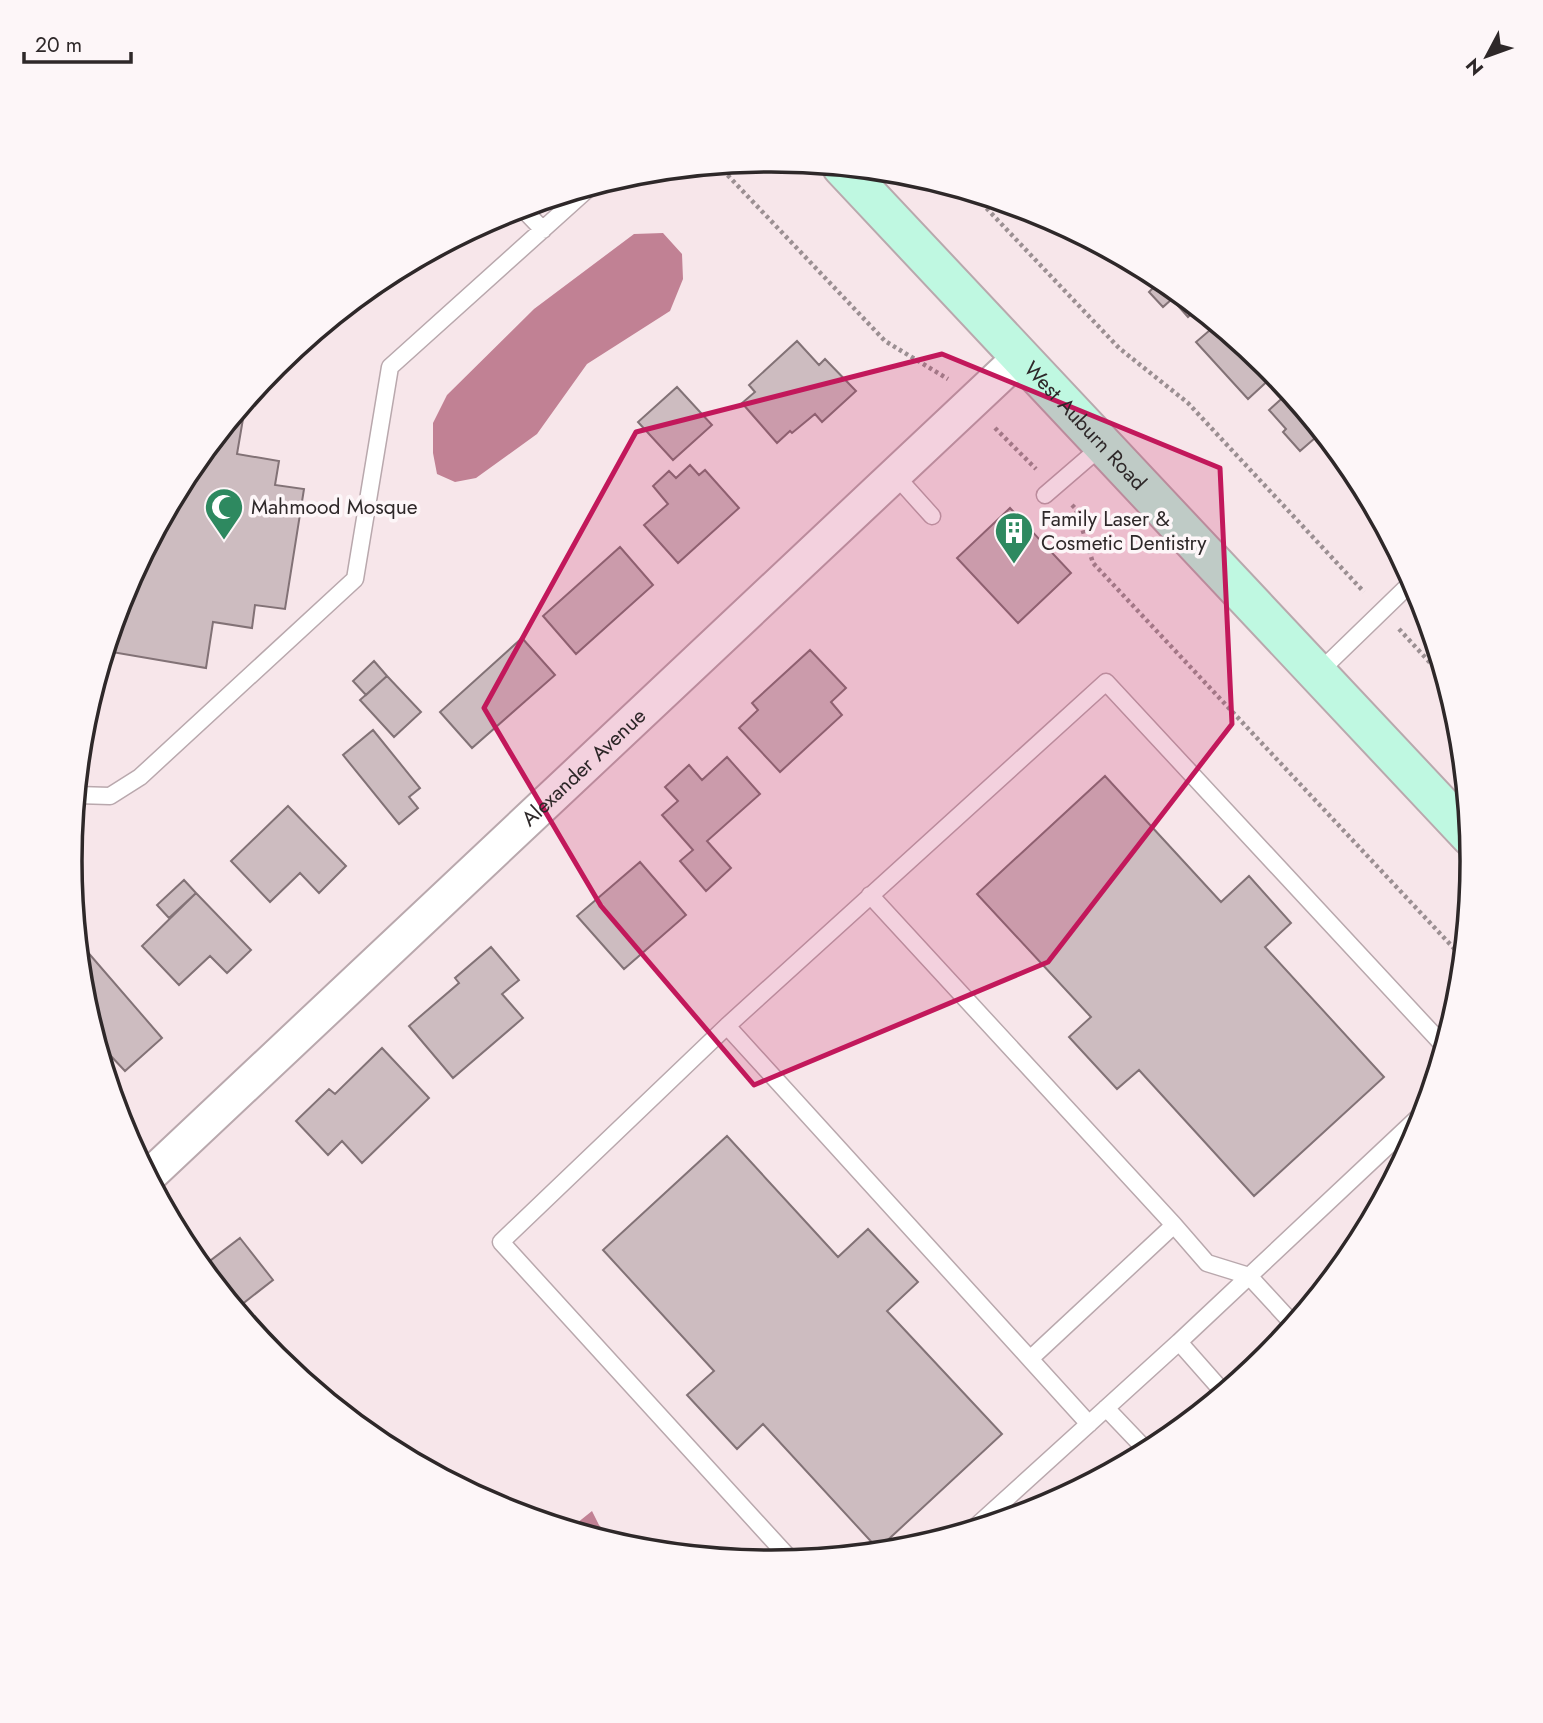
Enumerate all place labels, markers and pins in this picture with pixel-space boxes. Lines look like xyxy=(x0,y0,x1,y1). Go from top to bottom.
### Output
mosque icon: Mahmood Mosque xyxy=(203,486,245,541)
place label: Mahmood Mosque xyxy=(251,492,418,522)
place label: Family Laser & Cosmetic Dentistry xyxy=(1041,504,1207,558)
building icon: Family Laser & Cosmetic Dentistry xyxy=(993,510,1035,565)

